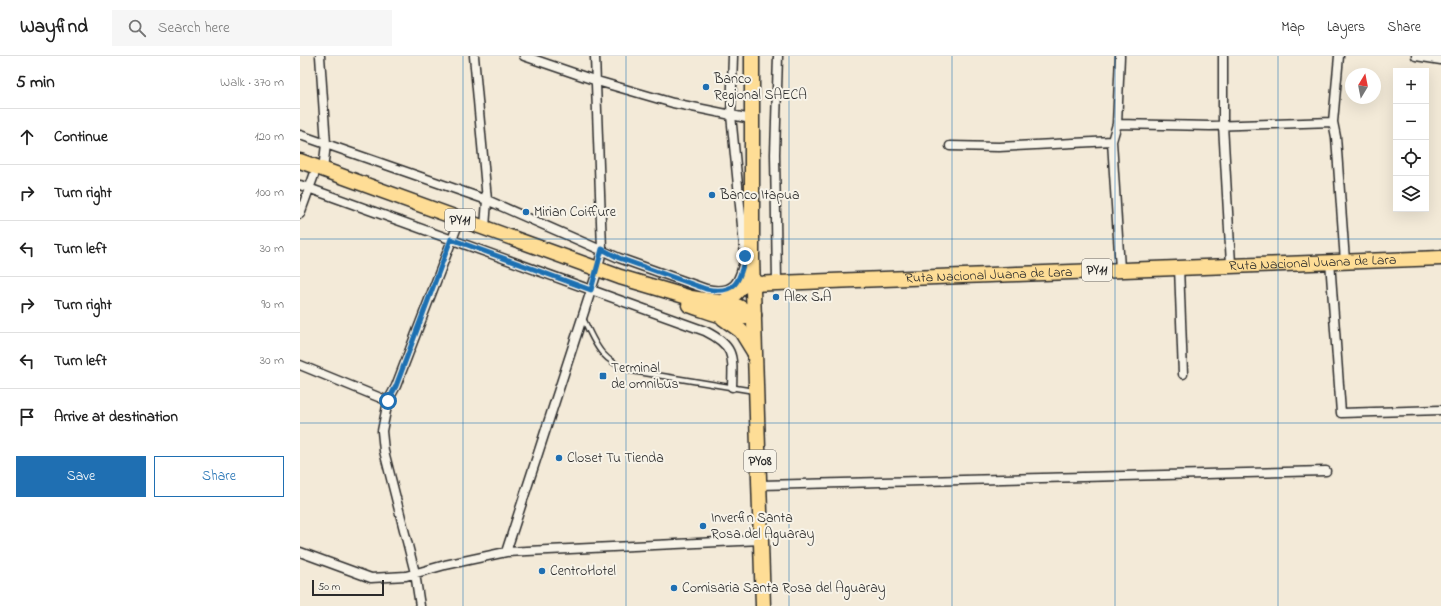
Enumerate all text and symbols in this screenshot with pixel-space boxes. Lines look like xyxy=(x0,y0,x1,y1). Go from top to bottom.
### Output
search box xyxy=(112,10,392,46)
text: Wayfind xyxy=(20,14,88,41)
icon: search xyxy=(126,17,148,39)
text: Search here xyxy=(158,17,230,39)
text: Map xyxy=(1281,17,1305,38)
text: Layers xyxy=(1327,17,1365,38)
text: Share xyxy=(1387,17,1421,38)
north arrow xyxy=(1345,68,1381,104)
map controls xyxy=(1393,68,1429,212)
button: + xyxy=(1393,68,1429,104)
place label: Banco Regional SAECA xyxy=(713,69,807,107)
text: 5 min xyxy=(16,70,55,95)
text: Walk · 370 m xyxy=(220,73,284,92)
marker: Banco Regional SAECA xyxy=(701,82,711,92)
button: − xyxy=(1393,104,1429,140)
icon: ahead xyxy=(16,126,38,148)
text: Continue xyxy=(54,126,108,148)
text: 120 m xyxy=(254,127,284,146)
button: locate xyxy=(1393,140,1429,176)
button: layers xyxy=(1393,176,1429,212)
icon: right xyxy=(16,182,38,204)
text: Turn right xyxy=(54,182,112,204)
text: 100 m xyxy=(255,183,284,202)
place label: Banco Itapua xyxy=(719,185,800,206)
marker: Banco Itapua xyxy=(707,190,717,200)
place label: Mirian Coiffure xyxy=(534,202,617,223)
marker: Mirian Coiffure xyxy=(521,207,531,217)
road number: PY11 xyxy=(445,209,475,231)
icon: left xyxy=(16,238,38,260)
text: Turn left xyxy=(54,238,107,260)
text: 30 m xyxy=(260,239,284,258)
route end xyxy=(736,247,754,265)
street label: Ruta Nacional Juana de Lara xyxy=(1228,249,1397,277)
road number: PY11 xyxy=(1082,259,1112,281)
street label: Ruta Nacional Juana de Lara xyxy=(905,261,1073,289)
place label: Alex S.A xyxy=(784,287,832,308)
marker: Alex S.A xyxy=(771,292,781,302)
icon: right xyxy=(16,294,38,316)
text: Turn right xyxy=(54,294,112,316)
text: 90 m xyxy=(261,295,284,314)
icon: left xyxy=(16,350,38,372)
text: Turn left xyxy=(54,350,107,372)
text: 30 m xyxy=(260,351,284,370)
place label: Terminal de omnibus xyxy=(611,358,679,395)
marker: Terminal de omnibus xyxy=(598,371,608,381)
route start xyxy=(379,392,397,410)
icon: arrive xyxy=(16,406,38,428)
text: Arrive at destination xyxy=(54,406,178,428)
place label: Closet Tu Tienda xyxy=(567,448,664,469)
road number: PY08 xyxy=(744,450,776,472)
marker: Closet Tu Tienda xyxy=(554,453,564,463)
button: Save xyxy=(16,456,146,497)
button: Share xyxy=(154,456,284,497)
place label: Inverfin Santa Rosa del Aguaray xyxy=(711,508,815,546)
marker: Inverfin Santa Rosa del Aguaray xyxy=(698,521,708,531)
place label: CentroHotel xyxy=(550,561,616,582)
marker: CentroHotel xyxy=(537,566,547,576)
scale bar xyxy=(312,578,384,597)
place label: Comisaria Santa Rosa del Aguaray xyxy=(682,578,886,600)
text: 50 m xyxy=(318,579,340,595)
marker: Comisaria Santa Rosa del Aguaray xyxy=(669,583,679,593)

